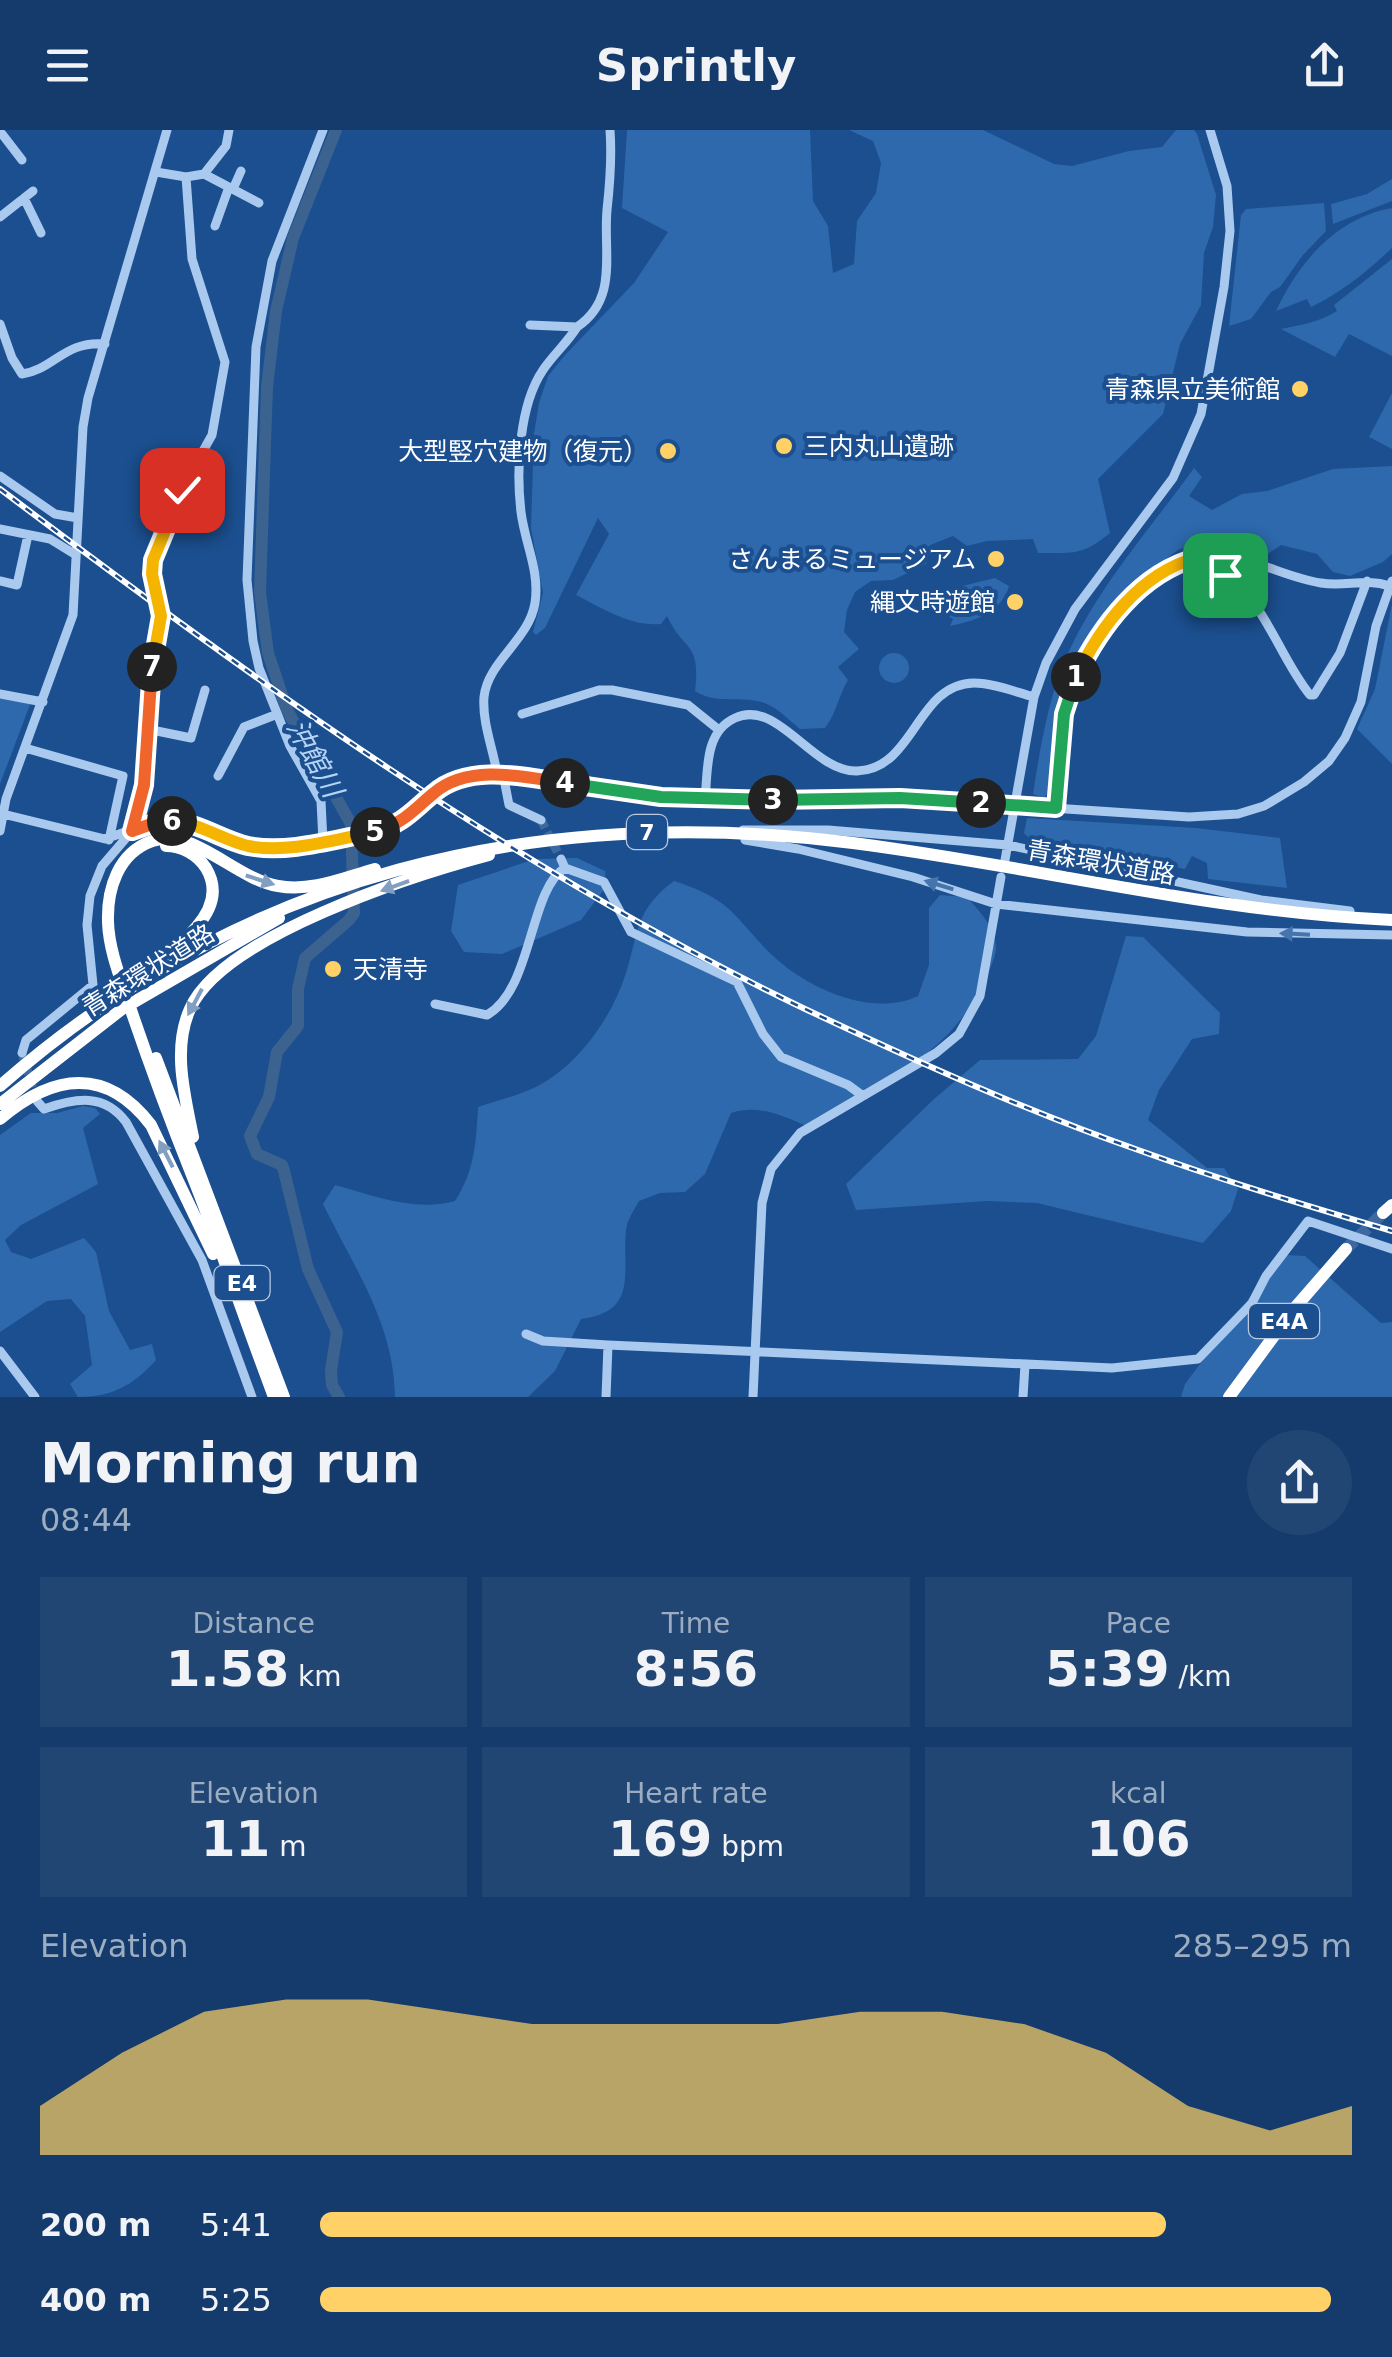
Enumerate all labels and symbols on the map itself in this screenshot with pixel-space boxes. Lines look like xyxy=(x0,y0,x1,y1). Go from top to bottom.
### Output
place label: 青森県立美術館 xyxy=(1105,375,1280,404)
marker: 青森県立美術館 xyxy=(1289,378,1311,400)
place label: 三内丸山遺跡 xyxy=(804,432,954,461)
marker: 三内丸山遺跡 xyxy=(773,435,795,457)
place label: 大型竪穴建物（復元） xyxy=(398,437,648,466)
marker: 大型竪穴建物（復元） xyxy=(657,440,679,462)
pin xyxy=(140,448,225,533)
pin xyxy=(1183,533,1268,618)
place label: さんまるミュージアム xyxy=(728,545,976,574)
marker: さんまるミュージアム xyxy=(985,548,1007,570)
place label: 縄文時遊館 xyxy=(870,588,995,617)
marker: 縄文時遊館 xyxy=(1004,591,1026,613)
pin: 7 xyxy=(127,642,177,692)
pin: 1 xyxy=(1051,652,1101,702)
water label: 沖館川 xyxy=(280,714,351,806)
pin: 4 xyxy=(540,758,590,808)
pin: 3 xyxy=(748,775,798,825)
pin: 2 xyxy=(956,778,1006,828)
pin: 6 xyxy=(147,796,197,846)
pin: 5 xyxy=(350,807,400,857)
road number: 7 xyxy=(627,815,667,849)
street label: 青森環状道路 xyxy=(1025,835,1177,890)
one-way arrow xyxy=(245,874,275,889)
one-way arrow xyxy=(924,877,954,892)
one-way arrow xyxy=(380,879,410,894)
street label: 青森環状道路 xyxy=(77,918,220,1022)
one-way arrow xyxy=(1278,926,1310,942)
place label: 天清寺 xyxy=(353,955,428,984)
marker: 天清寺 xyxy=(322,958,344,980)
one-way arrow xyxy=(187,988,204,1016)
one-way arrow xyxy=(158,1140,175,1169)
road number: E4 xyxy=(214,1266,270,1300)
road number: E4A xyxy=(1249,1304,1319,1338)

